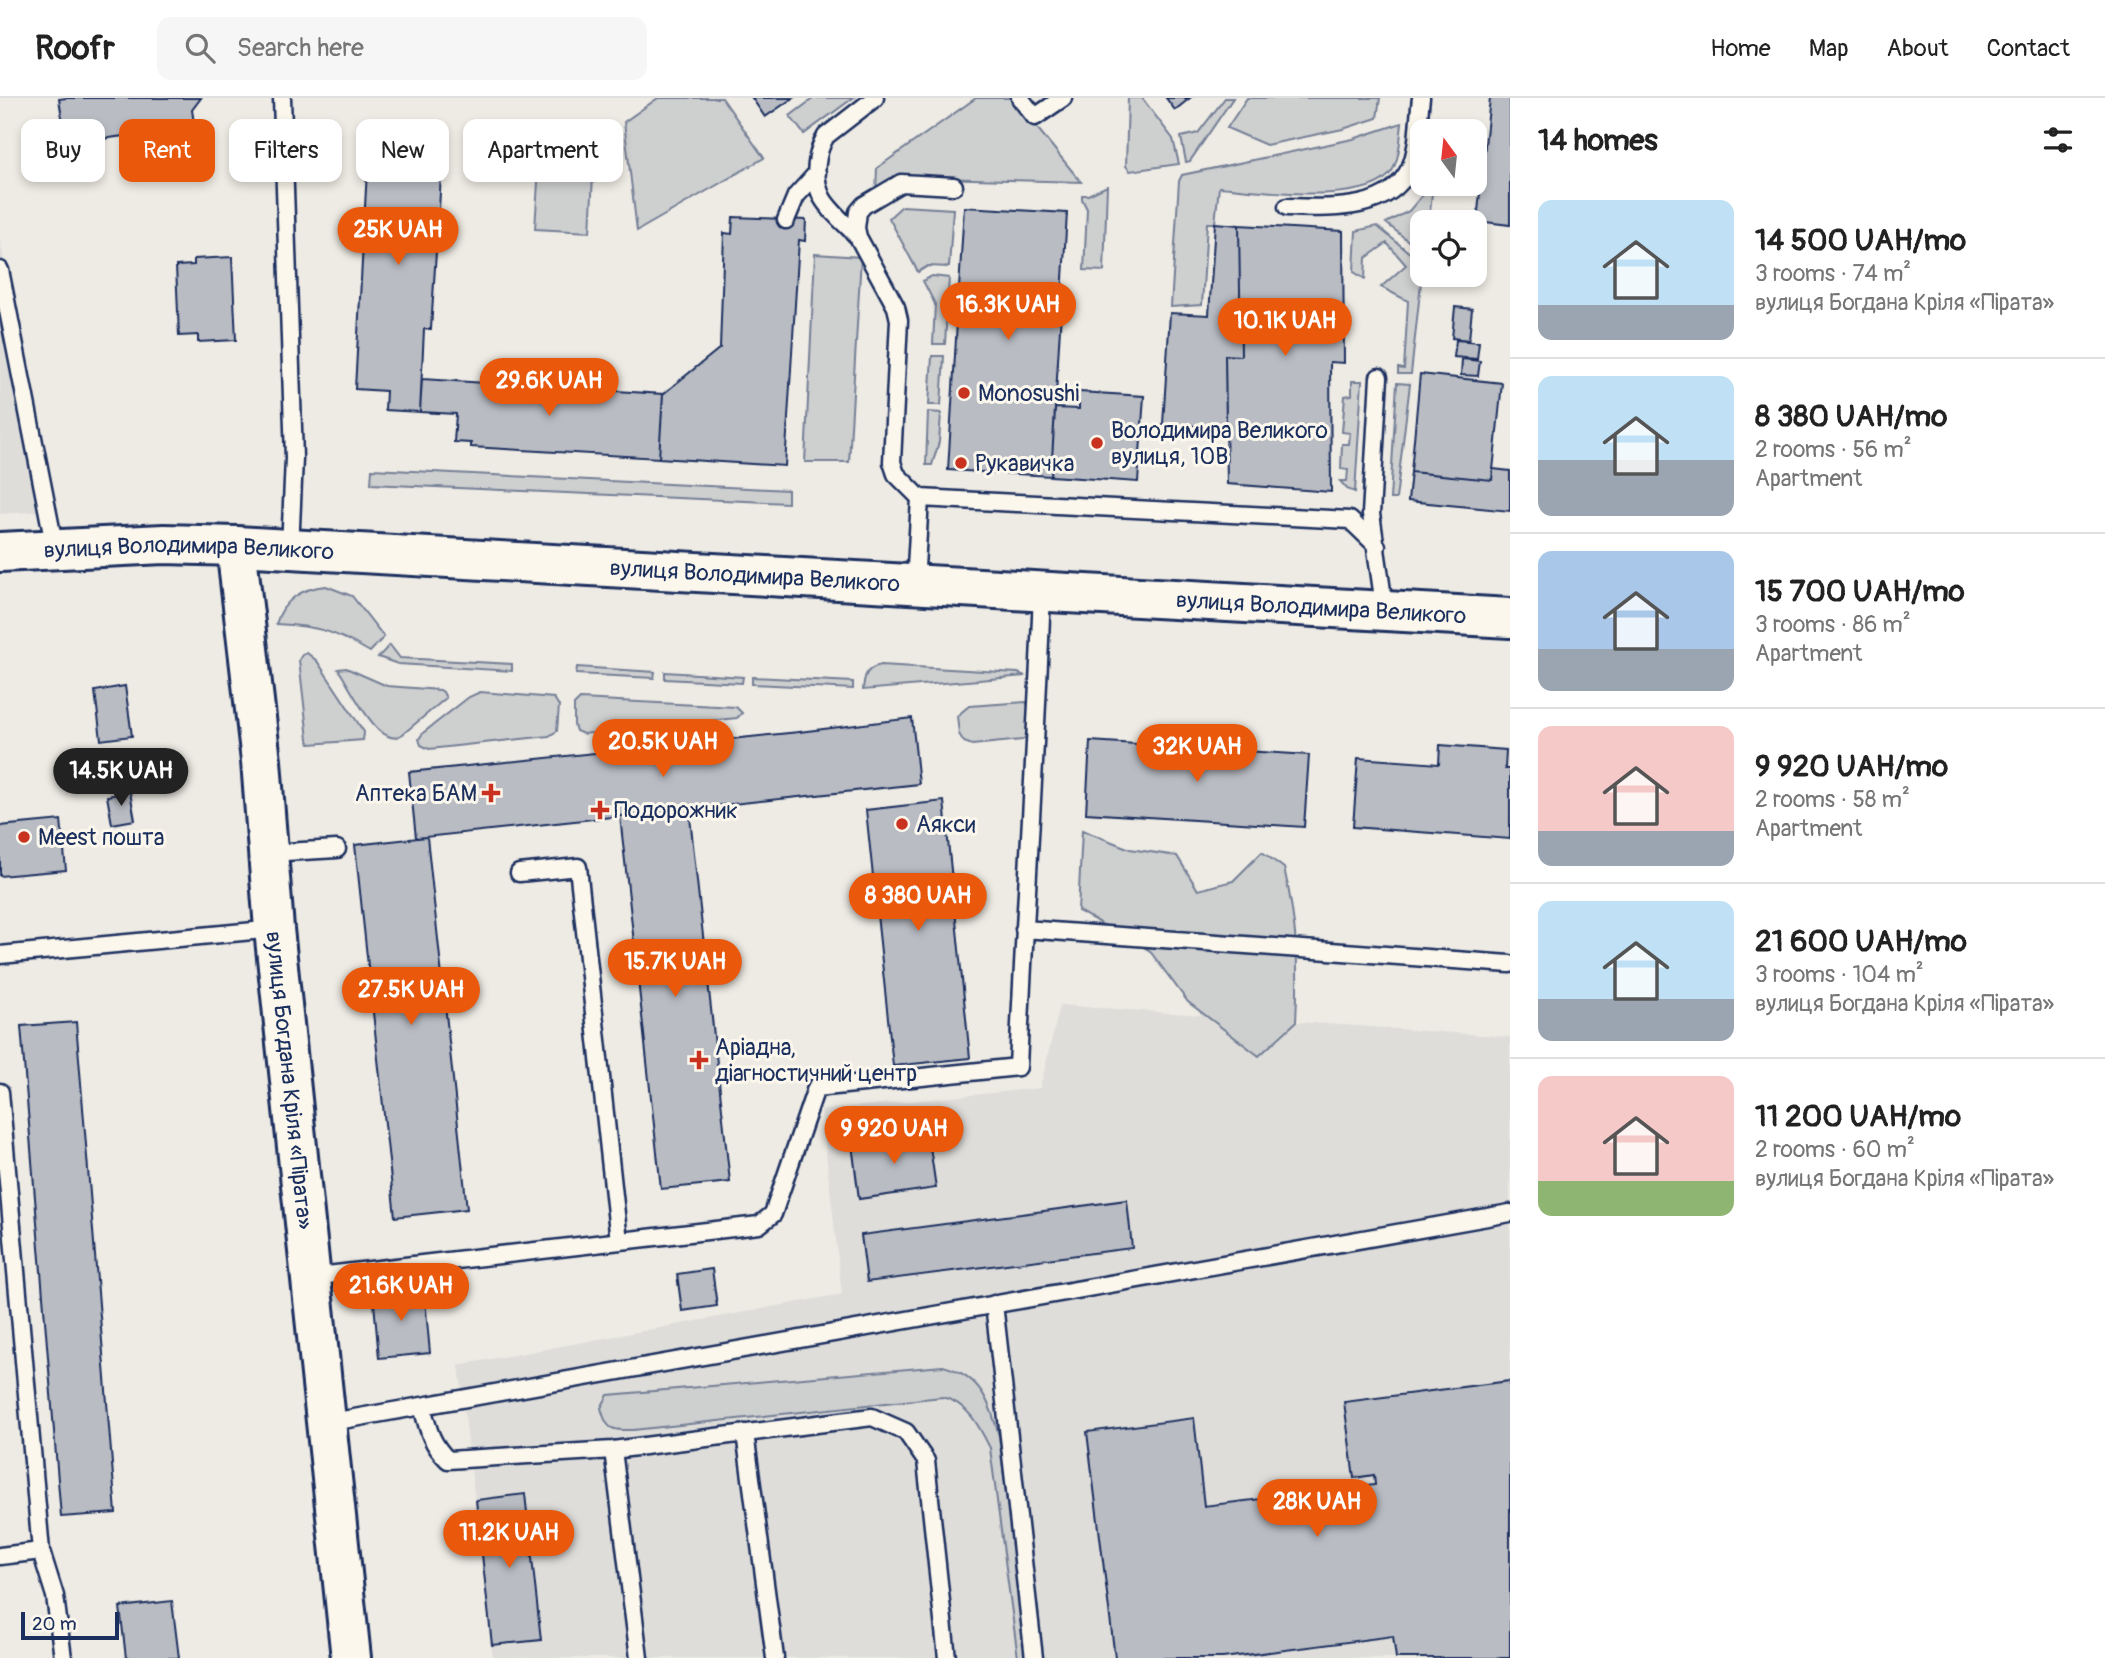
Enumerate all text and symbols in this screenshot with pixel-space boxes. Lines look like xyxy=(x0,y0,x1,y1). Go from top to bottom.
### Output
search box xyxy=(157,17,647,80)
text: Roofr xyxy=(35,28,115,69)
icon: search xyxy=(181,29,219,67)
text: Search here xyxy=(237,32,364,64)
text: Home xyxy=(1710,34,1771,63)
text: Map xyxy=(1809,34,1849,63)
text: About xyxy=(1887,34,1949,63)
text: Contact xyxy=(1987,34,2070,63)
chip: Buy xyxy=(21,119,105,182)
chip: Rent xyxy=(119,119,215,182)
chip: Filters xyxy=(229,119,342,182)
chip: New xyxy=(356,119,449,182)
chip: Apartment xyxy=(463,119,623,182)
north arrow xyxy=(1410,119,1488,196)
map controls xyxy=(1410,119,1487,287)
icon: filters xyxy=(2039,121,2077,159)
text: 14 homes xyxy=(1538,122,1658,159)
pin: 25K UAH xyxy=(333,208,463,267)
button: locate xyxy=(1410,210,1487,287)
text: 25K UAH xyxy=(354,215,442,244)
text: 14 500 UAH/mo xyxy=(1755,222,1966,259)
icon: home xyxy=(1594,228,1678,312)
text: 3 rooms · 74 m² xyxy=(1755,259,1911,288)
pin: 16.3K UAH xyxy=(928,282,1088,342)
text: вулиця Богдана Кріля «Пірата» xyxy=(1755,288,2054,317)
text: 16.3K UAH xyxy=(956,290,1060,319)
pin: 10.1K UAH xyxy=(1205,299,1365,358)
text: 10.1K UAH xyxy=(1234,306,1336,335)
pin: 29.6K UAH xyxy=(469,358,629,418)
text: 29.6K UAH xyxy=(496,366,602,395)
place label: Monosushi xyxy=(978,379,1079,408)
marker: Monosushi xyxy=(956,385,972,401)
text: 8 380 UAH/mo xyxy=(1755,398,1947,435)
icon: home xyxy=(1594,404,1678,488)
place label: Володимира Великого вулиця, 10В xyxy=(1111,416,1328,471)
marker: Володимира Великого вулиця, 10В xyxy=(1089,435,1105,451)
text: 2 rooms · 56 m² xyxy=(1755,435,1912,464)
place label: Рукавичка xyxy=(975,449,1075,478)
marker: Рукавичка xyxy=(953,455,969,471)
text: Apartment xyxy=(1755,464,1862,493)
street label: вулиця Володимира Великого xyxy=(43,530,335,567)
street label: вулиця Володимира Великого xyxy=(609,553,901,599)
text: 15 700 UAH/mo xyxy=(1755,573,1965,610)
icon: home xyxy=(1594,579,1678,663)
street label: вулиця Володимира Великого xyxy=(1175,585,1467,631)
text: 3 rooms · 86 m² xyxy=(1755,610,1911,639)
text: Apartment xyxy=(1755,639,1862,668)
pin: 20.5K UAH xyxy=(583,720,743,779)
pin: 32K UAH xyxy=(1132,724,1262,784)
text: 20.5K UAH xyxy=(608,727,718,756)
text: 32K UAH xyxy=(1152,732,1242,761)
pin: 14.5K UAH xyxy=(41,748,201,808)
text: 9 920 UAH/mo xyxy=(1755,748,1948,785)
icon: home xyxy=(1594,754,1678,838)
text: 14.5K UAH xyxy=(69,756,173,785)
place label: Аптека БАМ xyxy=(355,779,477,808)
marker: Аптека БАМ xyxy=(483,785,499,801)
text: 2 rooms · 58 m² xyxy=(1755,785,1910,814)
place label: Подорожник xyxy=(614,796,738,825)
marker: Подорожник xyxy=(592,802,608,818)
place label: Аякси xyxy=(916,810,976,839)
text: Apartment xyxy=(1755,814,1862,843)
marker: Аякси xyxy=(894,816,910,832)
place label: Meest пошта xyxy=(38,823,164,852)
marker: Meest пошта xyxy=(16,829,32,845)
pin: 8 380 UAH xyxy=(838,874,998,933)
text: 8 380 UAH xyxy=(865,881,971,910)
text: 21 600 UAH/mo xyxy=(1755,923,1967,960)
icon: home xyxy=(1594,929,1678,1013)
street label: вулиця Богдана Кріля «Пірата» xyxy=(259,930,320,1231)
pin: 15.7K UAH xyxy=(595,940,755,999)
text: 15.7K UAH xyxy=(624,947,726,976)
text: 3 rooms · 104 m² xyxy=(1755,960,1924,989)
pin: 27.5K UAH xyxy=(331,968,491,1027)
text: 27.5K UAH xyxy=(358,975,464,1004)
text: вулиця Богдана Кріля «Пірата» xyxy=(1755,989,2054,1018)
place label: Аріадна, діагностичний центр xyxy=(715,1033,917,1088)
marker: Аріадна, діагностичний центр xyxy=(689,1050,709,1070)
text: 11 200 UAH/mo xyxy=(1755,1098,1961,1135)
icon: home xyxy=(1594,1104,1678,1188)
pin: 9 920 UAH xyxy=(814,1107,974,1166)
text: 9 920 UAH xyxy=(841,1114,947,1143)
text: 2 rooms · 60 m² xyxy=(1755,1135,1915,1164)
text: вулиця Богдана Кріля «Пірата» xyxy=(1755,1164,2054,1193)
pin: 21.6K UAH xyxy=(321,1264,481,1323)
text: 21.6K UAH xyxy=(349,1271,453,1300)
pin: 28K UAH xyxy=(1252,1480,1382,1539)
text: 28K UAH xyxy=(1273,1487,1361,1516)
pin: 11.2K UAH xyxy=(429,1510,589,1570)
text: 11.2K UAH xyxy=(459,1518,559,1547)
scale bar xyxy=(21,1609,119,1641)
text: 20 m xyxy=(32,1612,77,1636)

